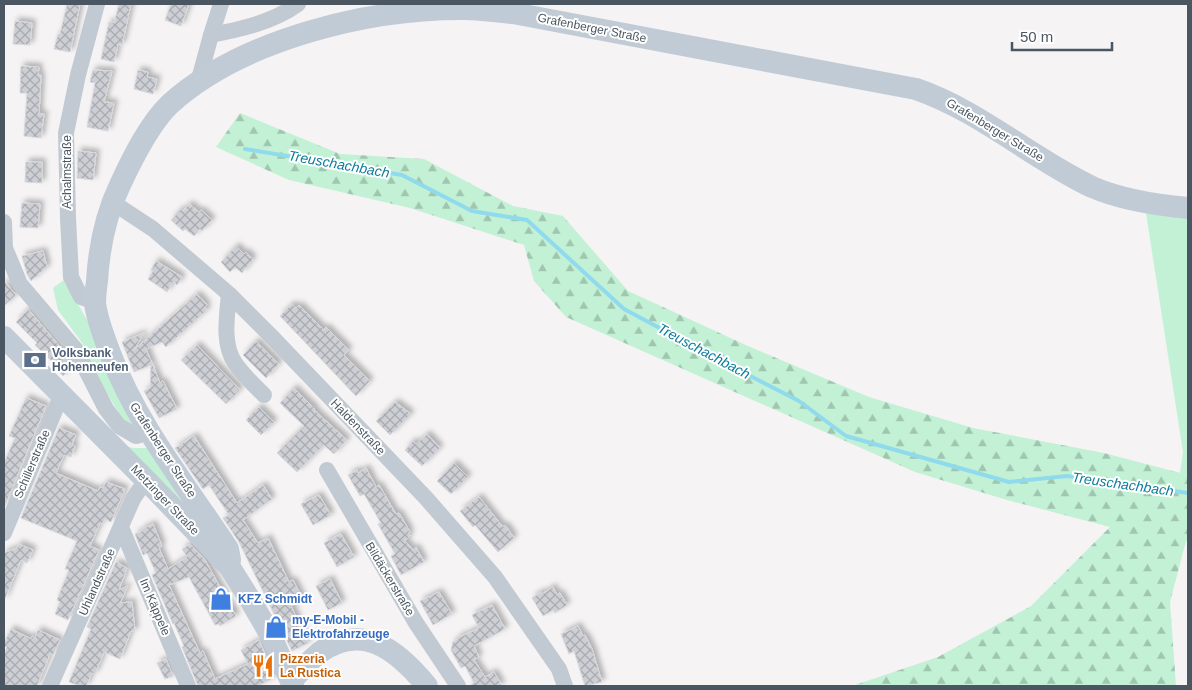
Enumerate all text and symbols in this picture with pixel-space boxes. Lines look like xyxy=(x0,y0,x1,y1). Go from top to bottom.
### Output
street label: Grafenberger Straße xyxy=(536,11,648,45)
scale bar xyxy=(1012,20,1112,52)
text: 50 m xyxy=(1020,28,1053,45)
street label: Grafenberger Straße xyxy=(944,95,1046,165)
street label: Achalmstraße xyxy=(60,135,74,209)
water label: Treuschachbach xyxy=(287,147,391,181)
water label: Treuschachbach xyxy=(655,320,753,382)
place label: Volksbank Hohenneufen xyxy=(52,346,129,374)
bank icon: Volksbank Hohenneufen xyxy=(22,347,48,373)
street label: Haldenstraße xyxy=(328,396,388,458)
street label: Grafenberger Straße xyxy=(127,400,199,501)
street label: Schillerstraße xyxy=(11,427,53,500)
street label: Metzinger Straße xyxy=(128,462,202,538)
water label: Treuschachbach xyxy=(1071,469,1175,499)
street label: Bildäckerstraße xyxy=(363,540,418,619)
street label: Uhlandstraße xyxy=(76,546,118,618)
street label: Im Käppele xyxy=(137,576,173,638)
shop icon: KFZ Schmidt xyxy=(208,586,234,612)
place label: KFZ Schmidt xyxy=(238,592,312,606)
place label: my-E-Mobil - Elektrofahrzeuge xyxy=(292,613,390,641)
shop icon: my-E-Mobil - Elektrofahrzeuge xyxy=(263,614,289,640)
place label: Pizzeria La Rustica xyxy=(280,652,341,680)
restaurant icon: Pizzeria La Rustica xyxy=(250,653,276,679)

